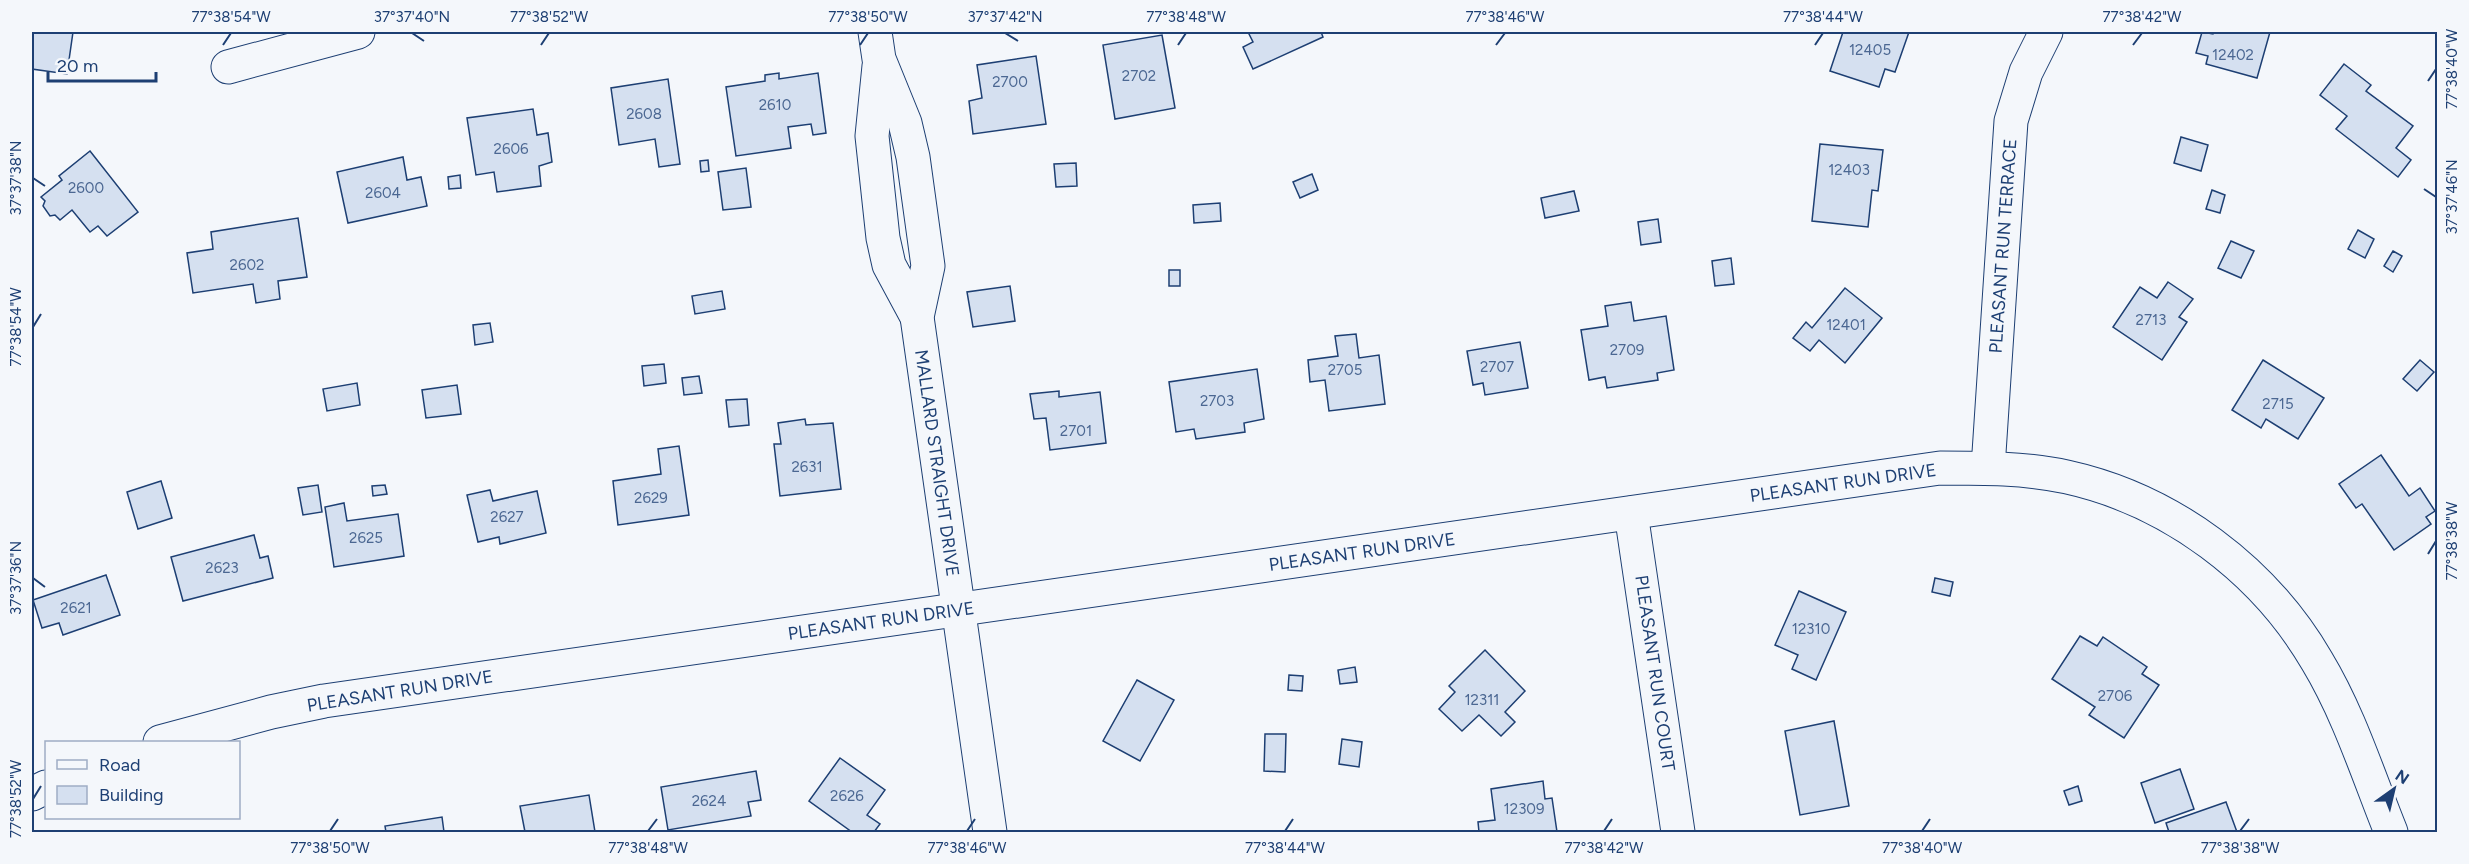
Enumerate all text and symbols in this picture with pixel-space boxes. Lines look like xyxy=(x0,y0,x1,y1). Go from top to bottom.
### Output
text: 77°38'54"W xyxy=(191,8,271,26)
text: 37°37'40"N xyxy=(374,8,450,26)
text: 77°38'52"W xyxy=(510,8,589,26)
text: 77°38'50"W xyxy=(828,8,908,26)
text: 37°37'42"N xyxy=(967,8,1043,26)
text: 77°38'48"W xyxy=(1146,8,1226,26)
text: 77°38'46"W xyxy=(1465,8,1545,26)
text: 77°38'44"W xyxy=(1783,8,1864,26)
text: 77°38'42"W xyxy=(2103,8,2182,26)
text: 77°38'40"W xyxy=(2443,28,2461,109)
house number: 12405 xyxy=(1849,41,1891,59)
scale bar xyxy=(48,45,156,83)
house number: 12402 xyxy=(2212,46,2254,64)
text: 20 m xyxy=(57,55,98,77)
house number: 2702 xyxy=(1122,67,1156,85)
house number: 2700 xyxy=(992,73,1028,91)
house number: 2610 xyxy=(759,96,791,114)
house number: 2608 xyxy=(626,105,662,123)
street label: PLEASANT RUN TERRACE xyxy=(1985,138,2021,354)
house number: 2606 xyxy=(494,140,529,158)
text: 37°37'38"N xyxy=(7,141,25,215)
text: 37°37'46"N xyxy=(2443,159,2461,235)
house number: 12403 xyxy=(1828,161,1870,179)
house number: 2600 xyxy=(68,179,104,197)
house number: 2604 xyxy=(365,184,401,202)
house number: 2602 xyxy=(230,256,264,274)
text: 77°38'54"W xyxy=(7,287,25,367)
house number: 2713 xyxy=(2136,311,2166,329)
house number: 12401 xyxy=(1826,316,1866,334)
house number: 2709 xyxy=(1610,341,1644,359)
street label: MALLARD STRAIGHT DRIVE xyxy=(910,348,964,578)
house number: 2707 xyxy=(1480,358,1514,376)
house number: 2705 xyxy=(1328,361,1362,379)
house number: 2703 xyxy=(1200,392,1234,410)
house number: 2715 xyxy=(2262,395,2294,413)
house number: 2701 xyxy=(1060,422,1092,440)
house number: 2631 xyxy=(791,458,823,476)
street label: PLEASANT RUN DRIVE xyxy=(1748,459,1938,507)
house number: 2629 xyxy=(634,489,668,507)
text: 77°38'38"W xyxy=(2443,501,2461,580)
house number: 2627 xyxy=(490,508,524,526)
street label: PLEASANT RUN DRIVE xyxy=(1267,528,1457,576)
house number: 2625 xyxy=(349,529,383,547)
text: 37°37'36"N xyxy=(7,541,25,615)
house number: 2623 xyxy=(205,559,239,577)
street label: PLEASANT RUN COURT xyxy=(1630,574,1680,772)
street label: PLEASANT RUN DRIVE xyxy=(786,597,976,645)
house number: 2621 xyxy=(60,599,92,617)
house number: 12310 xyxy=(1792,620,1830,638)
street label: PLEASANT RUN DRIVE xyxy=(305,665,495,717)
house number: 2706 xyxy=(2098,687,2133,705)
house number: 12311 xyxy=(1464,691,1500,709)
legend xyxy=(45,741,240,819)
text: Road xyxy=(99,754,140,776)
text: 77°38'52"W xyxy=(7,759,25,838)
north arrow xyxy=(2364,759,2424,819)
text: N xyxy=(2392,766,2413,788)
text: Building xyxy=(99,784,164,806)
house number: 2626 xyxy=(830,787,864,805)
house number: 2624 xyxy=(692,792,726,810)
house number: 12309 xyxy=(1504,800,1544,818)
text: 77°38'50"W xyxy=(290,839,370,857)
text: 77°38'48"W xyxy=(608,839,688,857)
text: 77°38'46"W xyxy=(927,839,1007,857)
text: 77°38'44"W xyxy=(1245,839,1326,857)
text: 77°38'42"W xyxy=(1565,839,1644,857)
text: 77°38'40"W xyxy=(1882,839,1963,857)
text: 77°38'38"W xyxy=(2201,839,2280,857)

